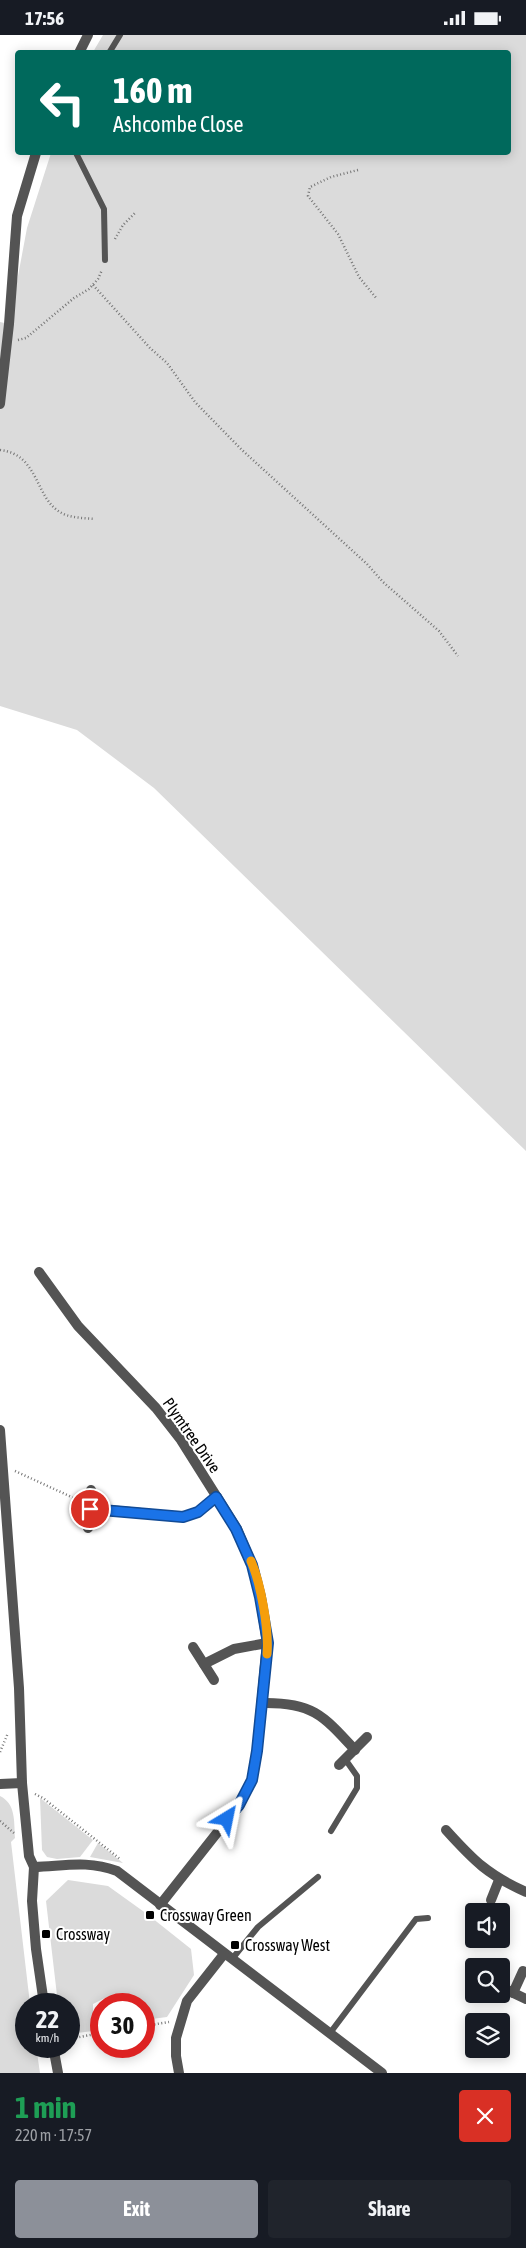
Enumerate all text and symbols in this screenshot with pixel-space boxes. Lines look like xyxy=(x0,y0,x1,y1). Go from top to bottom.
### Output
text: 17:56 xyxy=(25,7,64,29)
icon: left xyxy=(30,70,95,135)
text: 160 m xyxy=(113,70,192,110)
text: Ashcombe Close xyxy=(113,111,244,137)
street label: Plymtree Drive xyxy=(159,1394,224,1476)
pin xyxy=(69,1488,111,1530)
icon: arrive xyxy=(76,1495,104,1523)
position arrow xyxy=(200,1792,252,1844)
map controls xyxy=(465,1903,510,2058)
button: sound xyxy=(465,1903,510,1948)
place label: Crossway Green xyxy=(160,1906,252,1925)
marker: Crossway Green xyxy=(144,1909,156,1921)
place label: Crossway xyxy=(56,1925,111,1944)
marker: Crossway xyxy=(40,1928,52,1940)
place label: Crossway West xyxy=(245,1936,330,1955)
marker: Crossway West xyxy=(229,1939,241,1951)
button: search xyxy=(465,1958,510,2003)
speed limit sign: 30 xyxy=(90,1993,155,2058)
text: 22 xyxy=(36,2005,59,2033)
button: layers xyxy=(465,2013,510,2058)
text: km/h xyxy=(36,2031,59,2045)
text: 1 min xyxy=(15,2090,76,2124)
button: close xyxy=(459,2090,511,2142)
text: 220 m · 17:57 xyxy=(15,2126,92,2144)
button: Exit xyxy=(15,2180,258,2238)
button: Share xyxy=(268,2180,511,2238)

